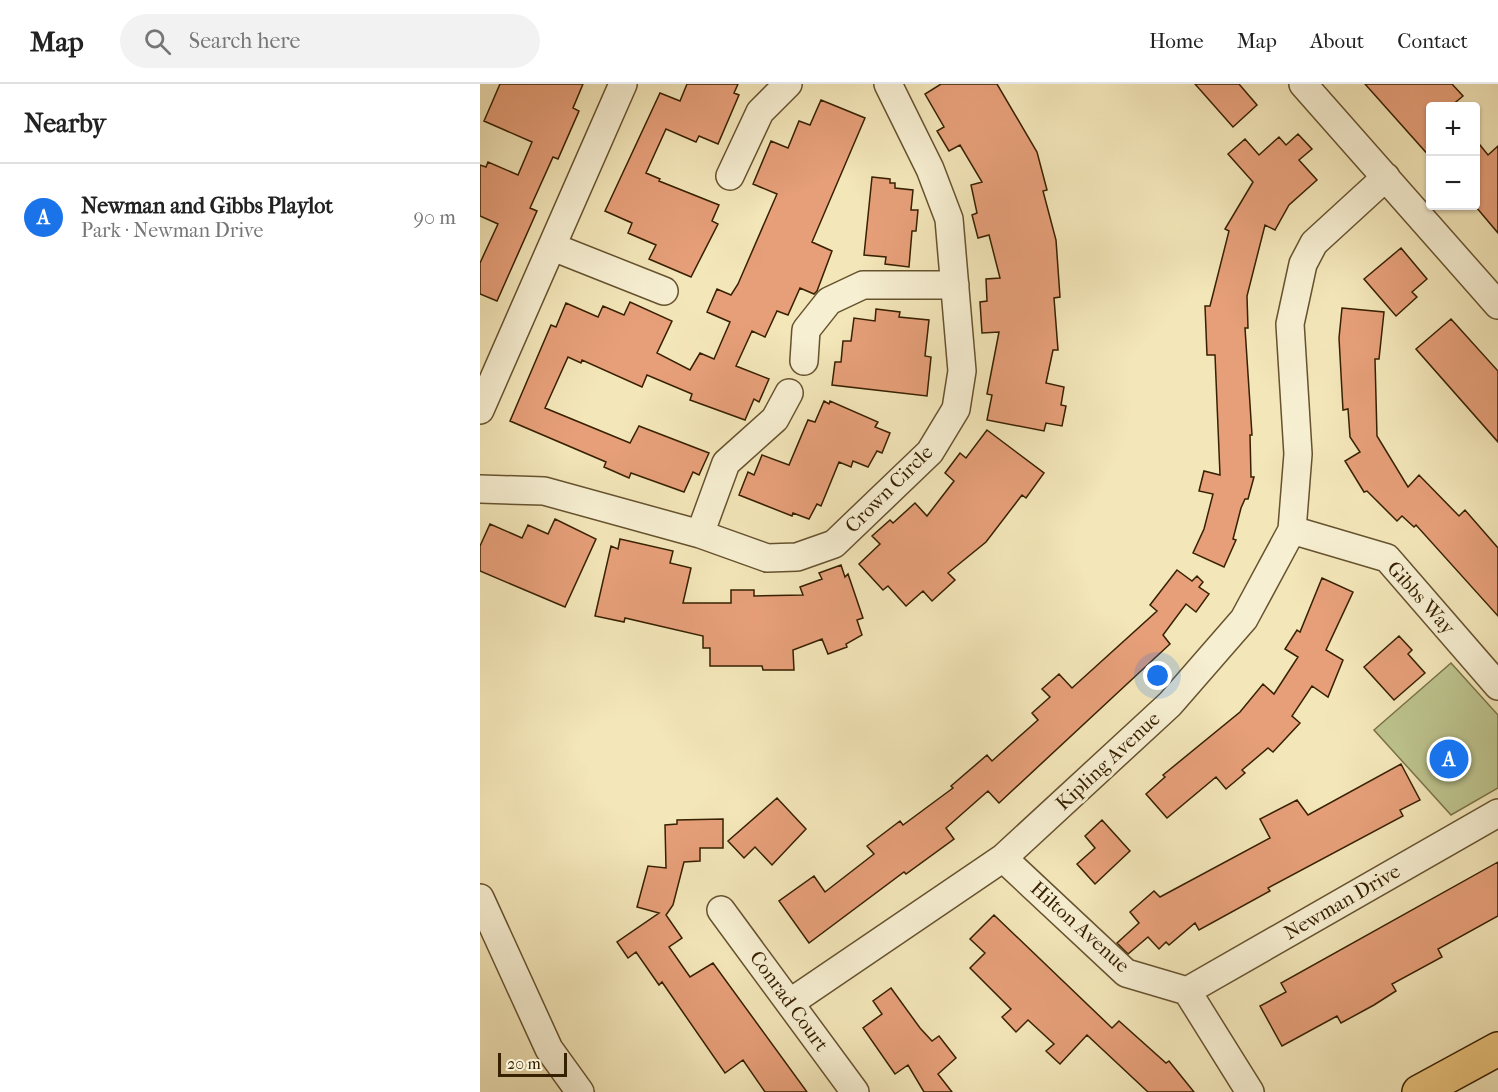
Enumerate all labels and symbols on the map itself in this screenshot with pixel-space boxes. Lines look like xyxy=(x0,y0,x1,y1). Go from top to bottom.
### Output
street label: Crown Circle xyxy=(841,440,938,537)
street label: Gibbs Way xyxy=(1382,557,1461,640)
your location xyxy=(1143,661,1172,690)
street label: Kipling Avenue xyxy=(1051,707,1165,815)
pin: A xyxy=(1430,736,1468,782)
street label: Newman Drive xyxy=(1280,859,1404,944)
street label: Hilton Avenue xyxy=(1026,877,1134,977)
street label: Conrad Court xyxy=(745,946,833,1056)
scale bar xyxy=(498,1050,567,1078)

